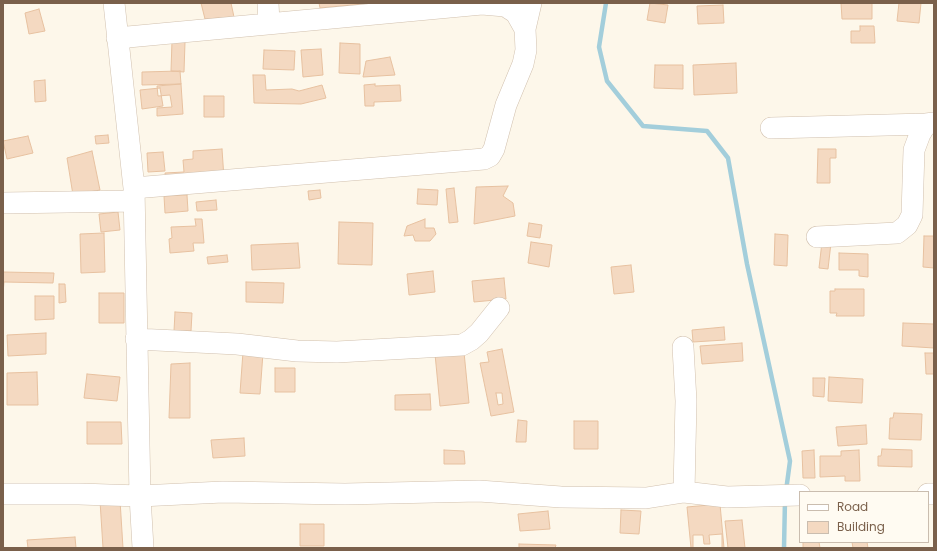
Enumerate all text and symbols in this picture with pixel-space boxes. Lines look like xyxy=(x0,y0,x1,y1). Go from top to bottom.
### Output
legend xyxy=(799,491,929,543)
text: Road xyxy=(837,498,868,515)
text: Building xyxy=(837,518,885,535)

